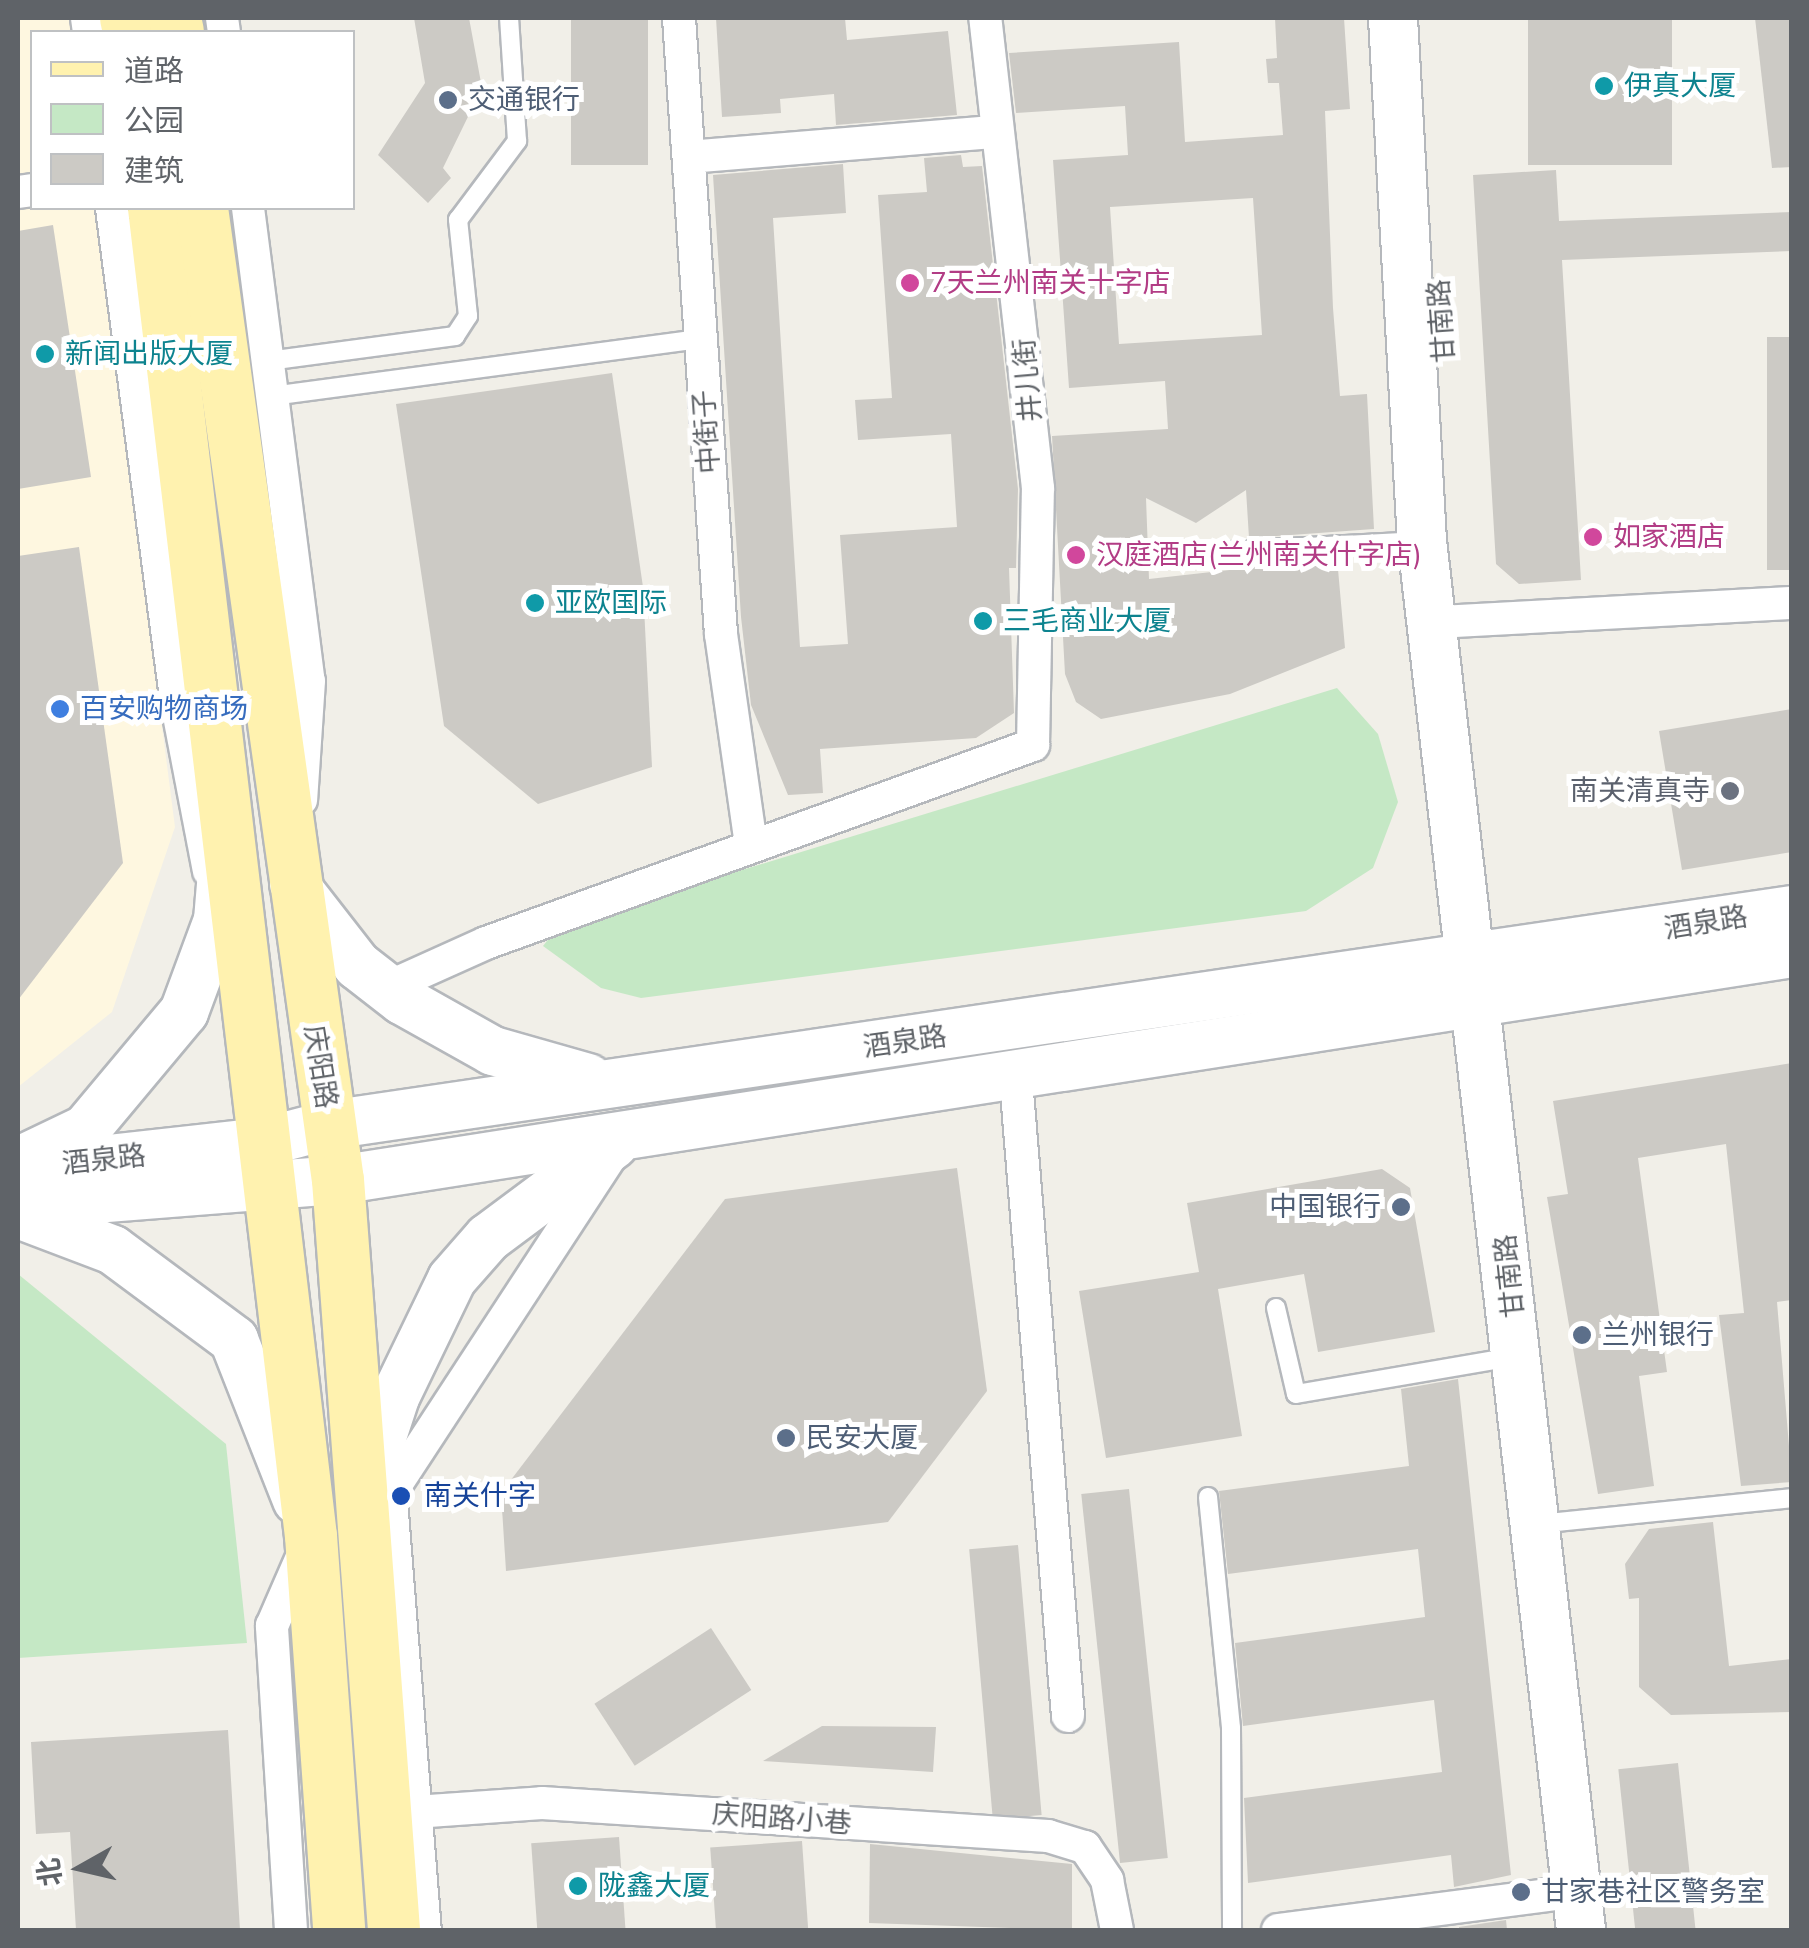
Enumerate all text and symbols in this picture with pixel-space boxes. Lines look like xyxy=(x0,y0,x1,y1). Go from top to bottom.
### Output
legend xyxy=(30,30,355,210)
text: 道路 xyxy=(124,51,184,92)
place label: 伊真大厦 xyxy=(1624,69,1736,103)
marker: 伊真大厦 xyxy=(1593,75,1615,97)
place label: 交通银行 xyxy=(468,83,580,117)
marker: 交通银行 xyxy=(437,89,459,111)
text: 公园 xyxy=(124,101,184,142)
text: 建筑 xyxy=(124,151,184,192)
place label: 7天兰州南关十字店 xyxy=(930,266,1171,300)
marker: 7天兰州南关十字店 xyxy=(899,272,921,294)
street label: 甘南路 xyxy=(1422,278,1462,364)
place label: 新闻出版大厦 xyxy=(65,337,233,371)
street label: 井儿街 xyxy=(1008,337,1048,423)
marker: 新闻出版大厦 xyxy=(34,343,56,365)
street label: 中街子 xyxy=(687,389,727,475)
place label: 如家酒店 xyxy=(1613,520,1725,554)
marker: 如家酒店 xyxy=(1582,526,1604,548)
place label: 汉庭酒店(兰州南关什字店) xyxy=(1096,538,1422,572)
marker: 汉庭酒店(兰州南关什字店) xyxy=(1065,544,1087,566)
place label: 亚欧国际 xyxy=(555,586,667,620)
marker: 亚欧国际 xyxy=(524,592,546,614)
place label: 三毛商业大厦 xyxy=(1003,604,1171,638)
marker: 三毛商业大厦 xyxy=(972,610,994,632)
place label: 百安购物商场 xyxy=(80,692,248,726)
marker: 百安购物商场 xyxy=(49,698,71,720)
place label: 南关清真寺 xyxy=(1570,774,1710,808)
marker: 南关清真寺 xyxy=(1719,780,1741,802)
street label: 酒泉路 xyxy=(1662,900,1750,946)
street label: 酒泉路 xyxy=(861,1020,949,1064)
street label: 庆阳路 xyxy=(297,1023,343,1111)
street label: 酒泉路 xyxy=(60,1139,148,1181)
place label: 中国银行 xyxy=(1269,1190,1381,1224)
marker: 中国银行 xyxy=(1390,1196,1412,1218)
street label: 甘南路 xyxy=(1489,1232,1531,1320)
place label: 兰州银行 xyxy=(1602,1318,1714,1352)
marker: 兰州银行 xyxy=(1571,1324,1593,1346)
place label: 民安大厦 xyxy=(806,1421,918,1455)
marker: 民安大厦 xyxy=(775,1427,797,1449)
place label: 南关什字 xyxy=(424,1479,536,1513)
marker: 南关什字 xyxy=(388,1483,414,1509)
street label: 庆阳路小巷 xyxy=(711,1797,853,1841)
north arrow xyxy=(30,1818,130,1918)
text: 北 xyxy=(30,1856,71,1889)
place label: 陇鑫大厦 xyxy=(598,1869,710,1903)
marker: 陇鑫大厦 xyxy=(567,1875,589,1897)
place label: 甘家巷社区警务室 xyxy=(1541,1875,1765,1909)
marker: 甘家巷社区警务室 xyxy=(1510,1881,1532,1903)

